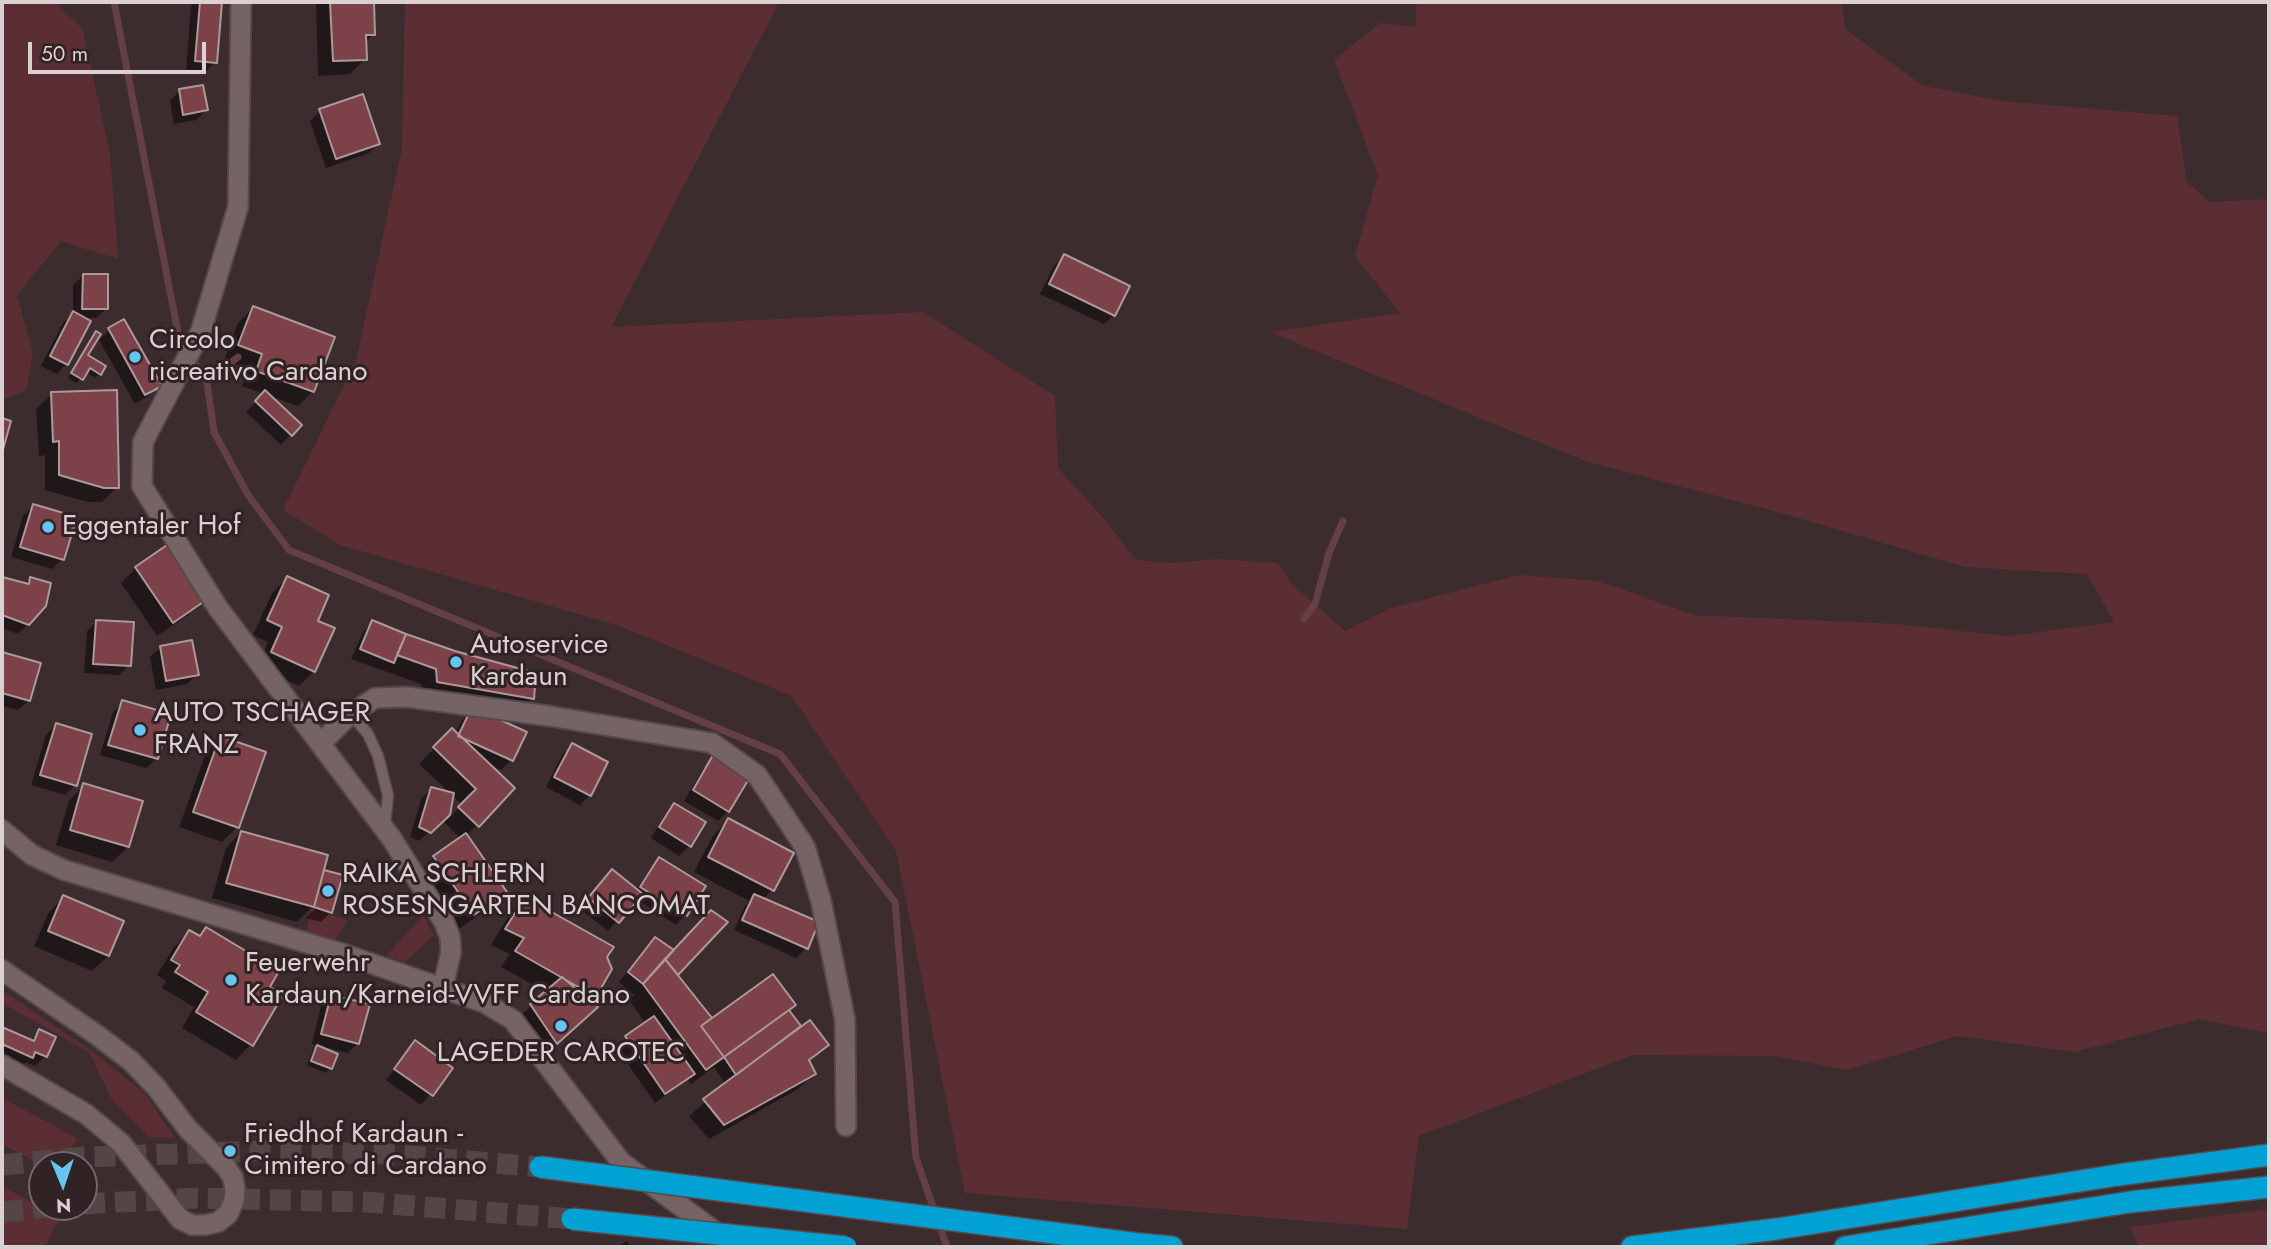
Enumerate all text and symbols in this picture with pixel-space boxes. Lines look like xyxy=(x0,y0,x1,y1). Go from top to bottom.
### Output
scale bar xyxy=(32,28,210,72)
text: 50 m xyxy=(41,39,88,69)
place label: Circolo ricreativo Cardano xyxy=(149,324,368,390)
marker: Circolo ricreativo Cardano xyxy=(127,349,143,365)
place label: Eggentaler Hof xyxy=(62,510,241,544)
marker: Eggentaler Hof xyxy=(40,519,56,535)
place label: Autoservice Kardaun xyxy=(470,629,608,695)
marker: Autoservice Kardaun xyxy=(448,654,464,670)
place label: AUTO TSCHAGER FRANZ xyxy=(154,697,370,763)
marker: AUTO TSCHAGER FRANZ xyxy=(132,722,148,738)
place label: RAIKA SCHLERN ROSESNGARTEN BANCOMAT xyxy=(342,858,710,924)
marker: RAIKA SCHLERN ROSESNGARTEN BANCOMAT xyxy=(320,883,336,899)
place label: Feuerwehr Kardaun/Karneid-VVFF Cardano xyxy=(245,947,630,1013)
marker: Feuerwehr Kardaun/Karneid-VVFF Cardano xyxy=(223,972,239,988)
marker: LAGEDER CAROTEC xyxy=(553,1018,569,1034)
place label: LAGEDER CAROTEC xyxy=(437,1037,685,1071)
place label: Friedhof Kardaun - Cimitero di Cardano xyxy=(244,1118,487,1184)
marker: Friedhof Kardaun - Cimitero di Cardano xyxy=(222,1143,238,1159)
north arrow xyxy=(28,1151,98,1221)
text: N xyxy=(56,1192,72,1219)

